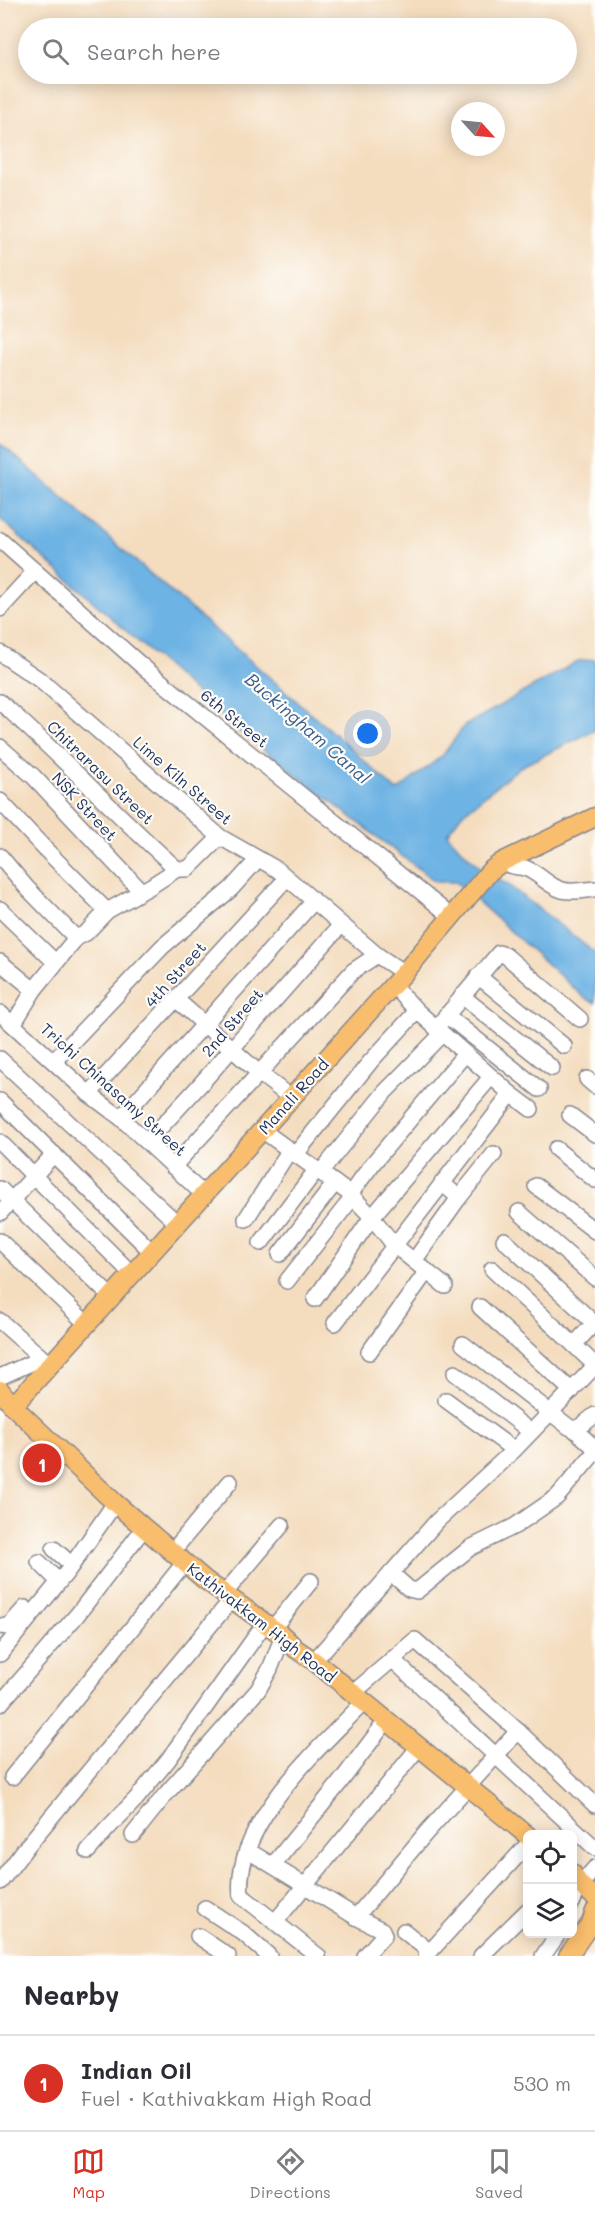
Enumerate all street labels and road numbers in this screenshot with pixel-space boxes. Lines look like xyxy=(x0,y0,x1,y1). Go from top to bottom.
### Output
street label: 6th Street xyxy=(197,684,273,752)
street label: Chitrarasu Street xyxy=(43,715,159,829)
street label: Lime Kiln Street xyxy=(129,731,237,829)
street label: NSK Street xyxy=(48,767,122,845)
street label: 4th Street xyxy=(140,937,210,1011)
street label: 2nd Street xyxy=(197,983,267,1061)
street label: Trichi Chinasamy Street xyxy=(37,1018,191,1160)
street label: Manali Road xyxy=(253,1054,333,1138)
street label: Kathivakkam High Road xyxy=(183,1557,341,1687)

